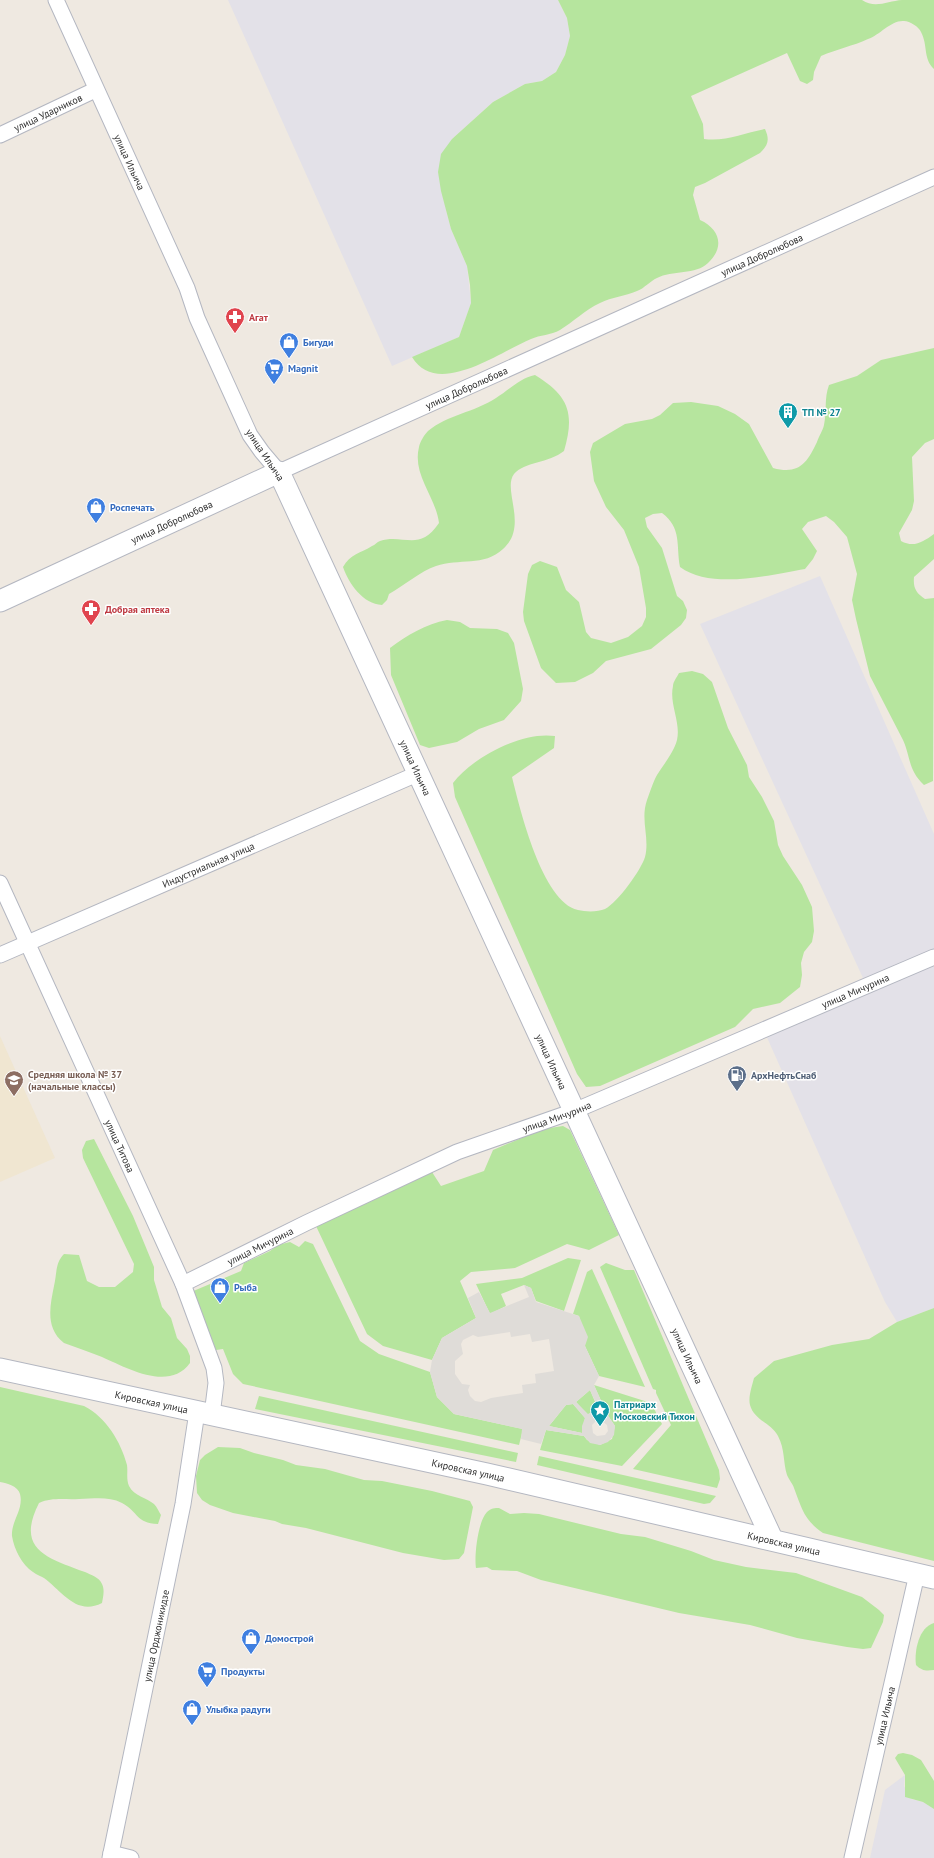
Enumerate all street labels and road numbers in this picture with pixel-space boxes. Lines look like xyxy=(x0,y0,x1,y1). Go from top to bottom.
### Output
street label: улица Ударников xyxy=(12,91,84,134)
street label: улица Ильича xyxy=(111,132,148,192)
street label: улица Добролюбова xyxy=(719,230,805,279)
street label: улица Добролюбова xyxy=(423,363,510,412)
street label: улица Ильича xyxy=(243,427,287,484)
street label: улица Добролюбова xyxy=(129,497,215,546)
street label: улица Ильича xyxy=(397,738,434,798)
street label: Индустриальная улица xyxy=(160,839,256,890)
street label: улица Мичурина xyxy=(819,970,891,1011)
street label: улица Ильича xyxy=(533,1032,570,1092)
street label: улица Мичурина xyxy=(521,1098,593,1135)
street label: улица Титова xyxy=(102,1117,138,1175)
street label: улица Мичурина xyxy=(225,1224,295,1268)
street label: улица Ильича xyxy=(669,1326,706,1386)
street label: Кировская улица xyxy=(114,1387,189,1416)
street label: Кировская улица xyxy=(430,1456,506,1484)
street label: Кировская улица xyxy=(746,1528,822,1558)
street label: улица Орджоникидзе xyxy=(140,1588,172,1683)
street label: улица Ильича xyxy=(872,1685,898,1746)

